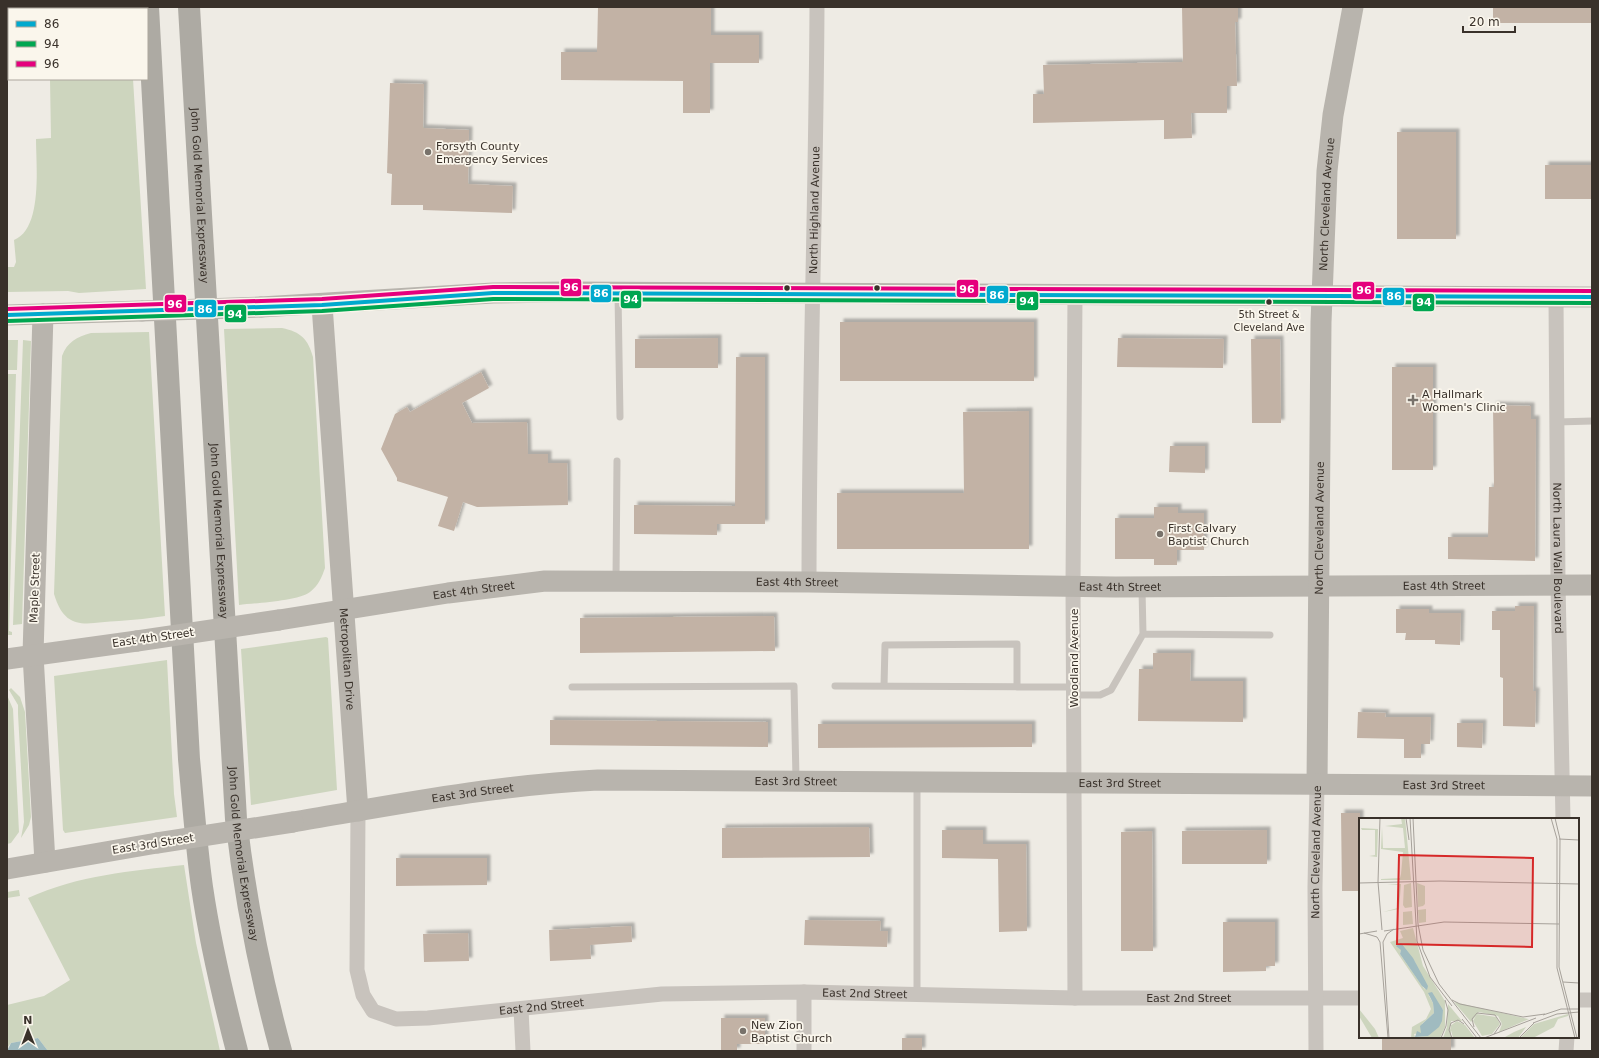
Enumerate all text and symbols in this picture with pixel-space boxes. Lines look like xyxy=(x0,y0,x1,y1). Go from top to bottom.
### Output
legend xyxy=(8,8,148,80)
scale bar xyxy=(1463,8,1515,34)
text: 20 m xyxy=(1469,15,1500,29)
text: 86 xyxy=(44,17,59,31)
text: 94 xyxy=(44,37,59,51)
text: 96 xyxy=(44,57,59,71)
street label: John Gold Memorial Expressway xyxy=(188,106,212,284)
street label: North Cleveland Avenue xyxy=(1317,137,1337,271)
place label: Forsyth County Emergency Services xyxy=(436,140,548,166)
street label: North Highland Avenue xyxy=(807,146,822,274)
marker: Forsyth County Emergency Services xyxy=(423,147,433,157)
line badge: 96 xyxy=(560,278,582,297)
line badge: 96 xyxy=(956,279,979,298)
text: 96 xyxy=(563,281,579,294)
line badge: 96 xyxy=(1352,281,1375,300)
unlabelled marker xyxy=(782,283,792,293)
unlabelled marker xyxy=(872,283,882,293)
text: 96 xyxy=(959,283,975,296)
line badge: 86 xyxy=(590,284,612,303)
text: 96 xyxy=(1356,284,1372,297)
line badge: 86 xyxy=(986,285,1009,304)
text: 86 xyxy=(593,287,609,300)
line badge: 86 xyxy=(1382,287,1405,306)
text: 86 xyxy=(989,289,1005,302)
line badge: 94 xyxy=(620,290,642,309)
text: 86 xyxy=(1386,290,1402,303)
line badge: 94 xyxy=(1016,291,1039,311)
text: 94 xyxy=(623,293,639,306)
line badge: 94 xyxy=(1412,293,1435,312)
line badge: 96 xyxy=(164,294,187,313)
text: 94 xyxy=(1019,295,1035,308)
text: 94 xyxy=(1416,296,1432,309)
marker: 5th Street & Cleveland Ave xyxy=(1264,297,1274,307)
text: 96 xyxy=(167,298,183,311)
line badge: 86 xyxy=(194,299,217,318)
text: 86 xyxy=(197,303,213,316)
line badge: 94 xyxy=(224,304,247,323)
text: 94 xyxy=(227,308,243,321)
place label: 5th Street & Cleveland Ave xyxy=(1233,309,1305,333)
place label: A Hallmark Women's Clinic xyxy=(1422,388,1506,414)
marker: A Hallmark Women's Clinic xyxy=(1407,394,1419,406)
street label: John Gold Memorial Expressway xyxy=(208,442,231,620)
street label: North Cleveland Avenue xyxy=(1312,461,1326,595)
street label: North Laura Wall Boulevard xyxy=(1551,482,1566,634)
place label: First Calvary Baptist Church xyxy=(1168,522,1249,548)
marker: First Calvary Baptist Church xyxy=(1155,529,1165,539)
street label: Maple Street xyxy=(27,552,43,623)
street label: East 4th Street xyxy=(756,575,839,589)
street label: East 4th Street xyxy=(432,578,516,602)
street label: East 4th Street xyxy=(1403,579,1486,592)
street label: East 4th Street xyxy=(1079,580,1162,594)
street label: Metropolitan Drive xyxy=(337,608,357,711)
street label: Woodland Avenue xyxy=(1068,608,1081,707)
street label: East 4th Street xyxy=(111,626,195,650)
street label: John Gold Memorial Expressway xyxy=(226,765,262,943)
street label: East 3rd Street xyxy=(755,774,838,788)
street label: East 3rd Street xyxy=(1079,776,1162,790)
street label: East 3rd Street xyxy=(1403,778,1486,792)
street label: East 3rd Street xyxy=(431,781,515,805)
street label: North Cleveland Avenue xyxy=(1308,785,1323,919)
inset map xyxy=(1359,818,1579,1038)
street label: East 3rd Street xyxy=(111,831,195,857)
street label: East 2nd Street xyxy=(822,986,908,1001)
street label: East 2nd Street xyxy=(1146,992,1232,1005)
street label: East 2nd Street xyxy=(498,995,585,1017)
north arrow xyxy=(8,1010,48,1050)
text: N xyxy=(23,1014,33,1027)
place label: New Zion Baptist Church xyxy=(751,1019,832,1045)
marker: New Zion Baptist Church xyxy=(738,1026,748,1036)

